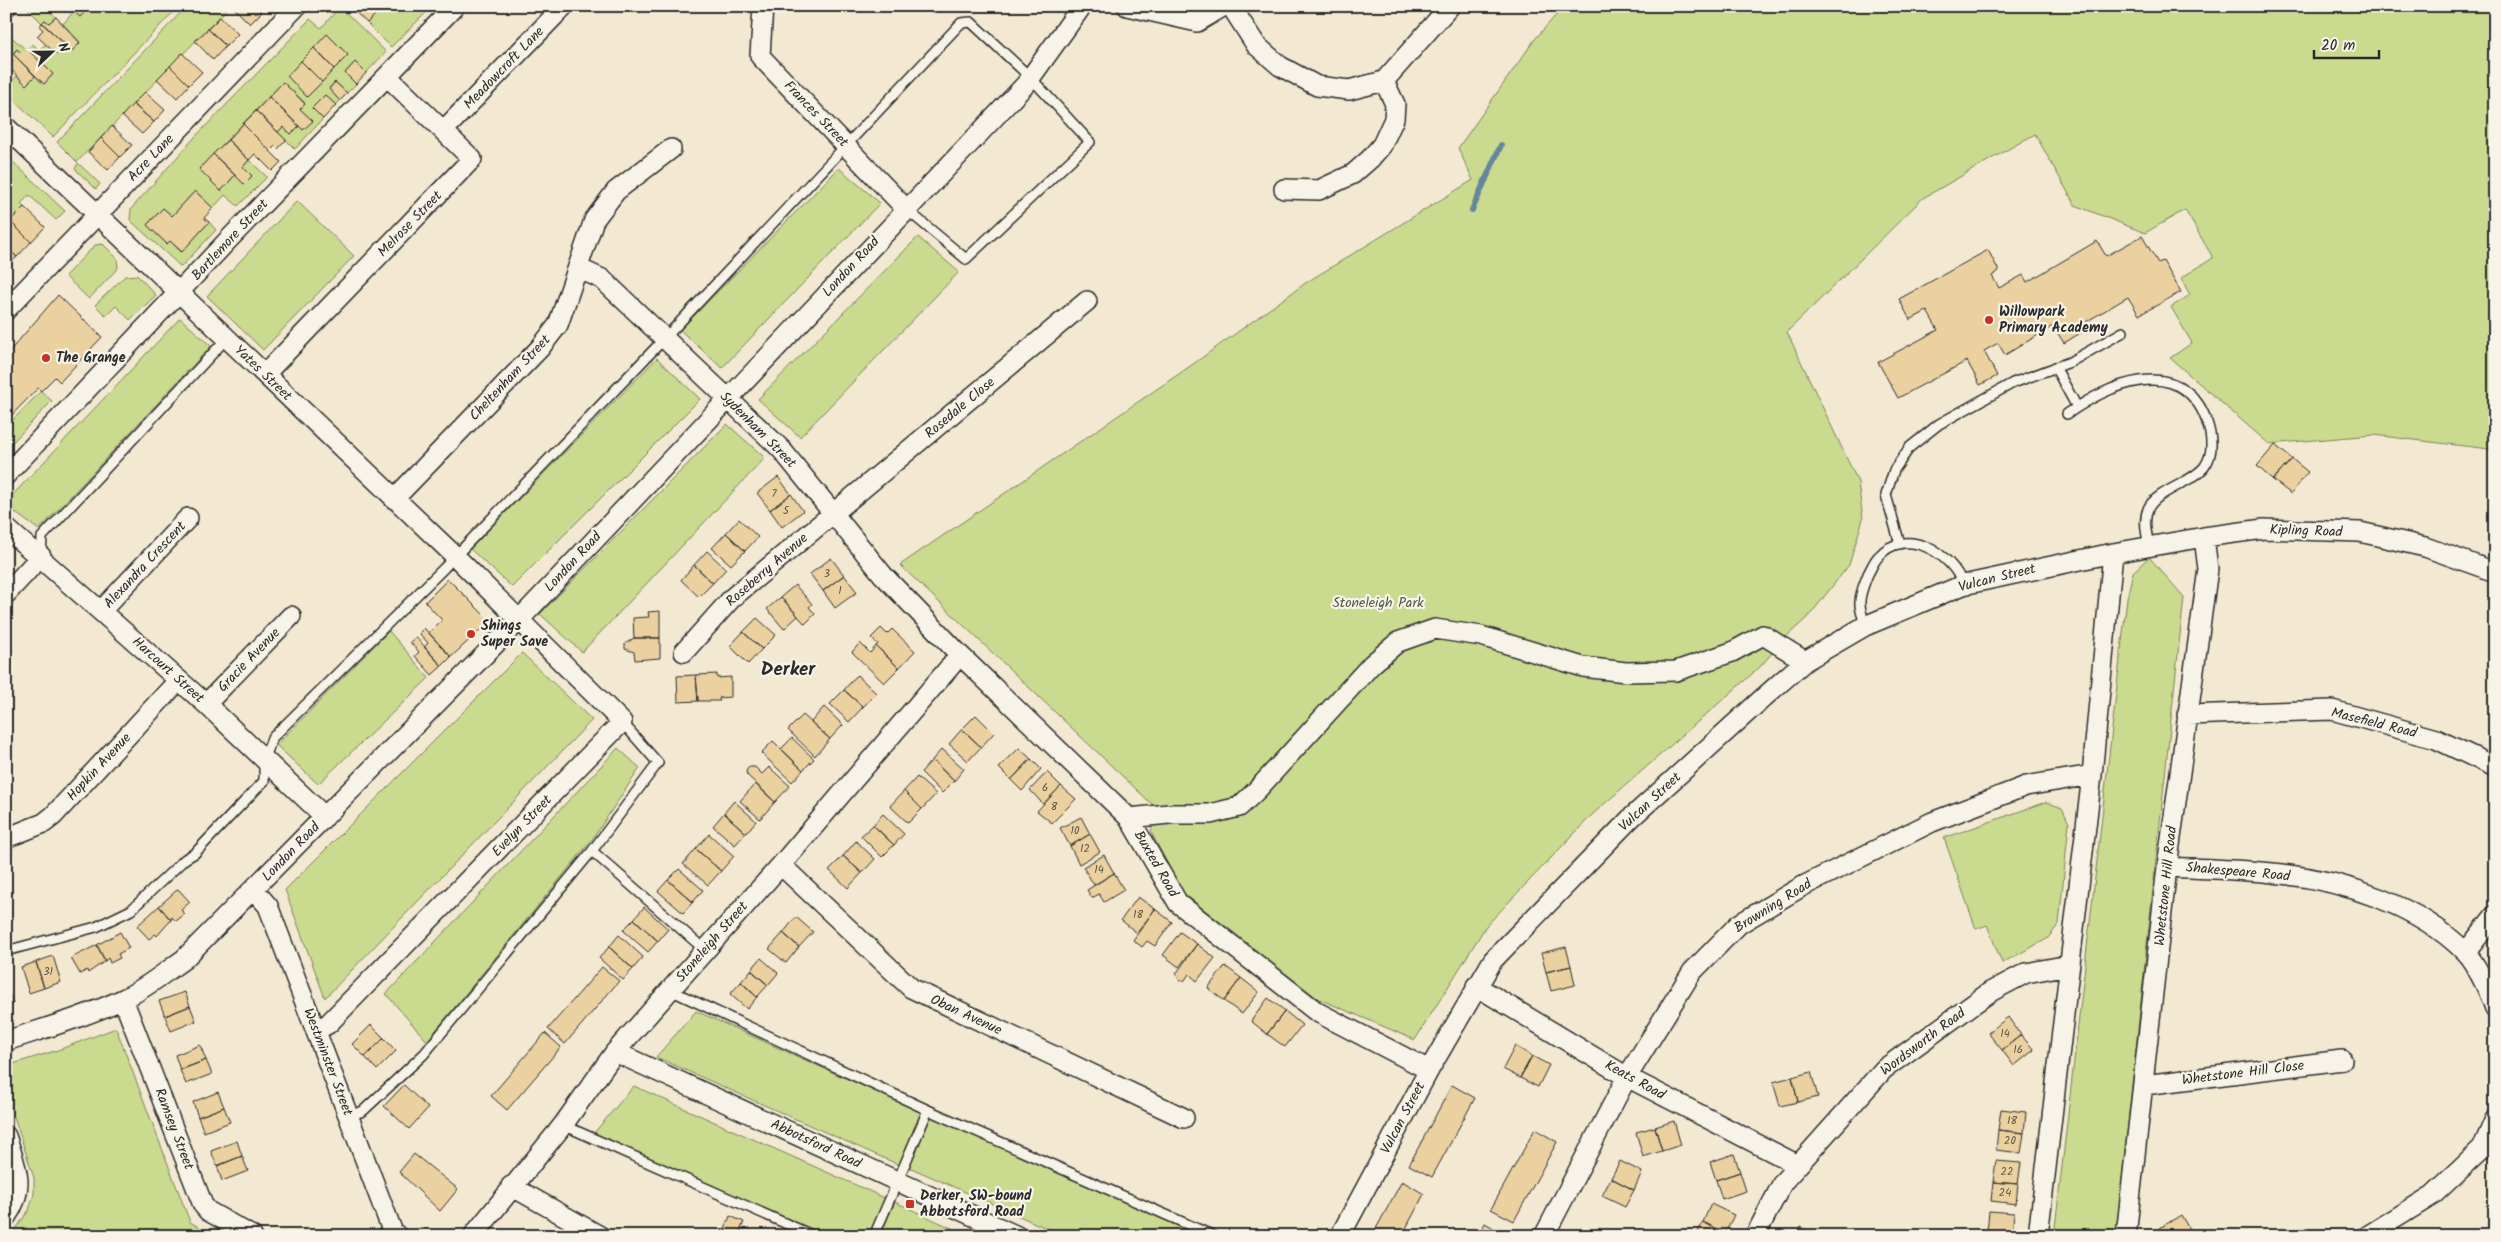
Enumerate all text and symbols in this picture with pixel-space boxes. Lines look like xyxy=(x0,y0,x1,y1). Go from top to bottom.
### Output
street label: Meadowcroft Lane xyxy=(459,21,550,115)
north arrow xyxy=(28,28,78,78)
scale bar xyxy=(2314,28,2378,60)
text: 20 m xyxy=(2321,34,2355,58)
text: N xyxy=(51,39,75,56)
street label: Frances Street xyxy=(778,76,854,153)
street label: Acre Lane xyxy=(123,129,180,187)
street label: Melrose Street xyxy=(373,185,448,262)
street label: Bartlemore Street xyxy=(186,194,274,286)
street label: London Road xyxy=(817,231,886,302)
place label: Willowpark Primary Academy xyxy=(1999,301,2108,339)
marker: Willowpark Primary Academy xyxy=(1983,314,1995,326)
street label: Cheltenham Street xyxy=(464,329,556,426)
street label: Yates Street xyxy=(229,340,297,407)
place label: The Grange xyxy=(56,347,126,369)
marker: The Grange xyxy=(40,352,52,364)
street label: Rosedale Close xyxy=(920,371,1001,444)
street label: Sydenham Street xyxy=(714,386,802,474)
house number: 7 xyxy=(771,485,777,503)
house number: 5 xyxy=(783,502,790,520)
street label: Alexandra Crescent xyxy=(99,516,192,614)
street label: Kipling Road xyxy=(2269,519,2344,543)
street label: London Road xyxy=(539,526,608,597)
street label: Roseberry Avenue xyxy=(721,527,814,612)
street label: Vulcan Street xyxy=(1956,558,2039,598)
house number: 3 xyxy=(824,565,830,583)
house number: 1 xyxy=(838,582,842,600)
park label: Stoneleigh Park xyxy=(1332,592,1424,614)
place label: Shings Super Save xyxy=(481,615,548,653)
street label: Gracie Avenue xyxy=(212,622,286,697)
marker: Shings Super Save xyxy=(465,628,477,640)
street label: Harcourt Street xyxy=(127,631,210,709)
district label: Derker xyxy=(761,655,816,685)
street label: Masefield Road xyxy=(2329,702,2420,745)
street label: Hopkin Avenue xyxy=(61,727,137,806)
street label: Vulcan Street xyxy=(1614,767,1687,837)
house number: 6 xyxy=(1042,779,1048,797)
street label: Evelyn Street xyxy=(487,790,558,862)
house number: 8 xyxy=(1051,798,1058,816)
street label: London Road xyxy=(257,816,326,887)
house number: 10 xyxy=(1071,822,1080,840)
street label: Whetstone Hill Road xyxy=(2149,824,2183,947)
street label: Buxted Road xyxy=(1128,826,1185,902)
house number: 12 xyxy=(1080,840,1090,858)
street label: Shakespeare Road xyxy=(2185,856,2292,888)
house number: 14 xyxy=(1094,861,1104,879)
street label: Browning Road xyxy=(1730,873,1817,939)
street label: Stoneleigh Street xyxy=(670,896,754,987)
house number: 18 xyxy=(1133,906,1143,924)
house number: 31 xyxy=(43,963,53,981)
street label: Oban Avenue xyxy=(927,989,1006,1041)
street label: Wordsworth Road xyxy=(1876,1002,1971,1081)
street label: Westminster Street xyxy=(297,1005,359,1120)
house number: 14 xyxy=(2000,1025,2010,1043)
house number: 16 xyxy=(2013,1041,2023,1059)
street label: Keats Road xyxy=(1601,1054,1670,1106)
street label: Whetstone Hill Close xyxy=(2181,1055,2306,1091)
street label: Vulcan Street xyxy=(1375,1077,1432,1158)
street label: Ramsey Street xyxy=(148,1085,200,1174)
house number: 18 xyxy=(2007,1112,2017,1130)
street label: Abbotsford Road xyxy=(767,1113,866,1175)
house number: 20 xyxy=(2004,1132,2016,1150)
house number: 22 xyxy=(2001,1163,2013,1181)
house number: 24 xyxy=(1999,1184,2011,1202)
place label: Derker, SW-bound Abbotsford Road xyxy=(920,1185,1032,1223)
marker: Derker, SW-bound Abbotsford Road xyxy=(904,1198,916,1210)

